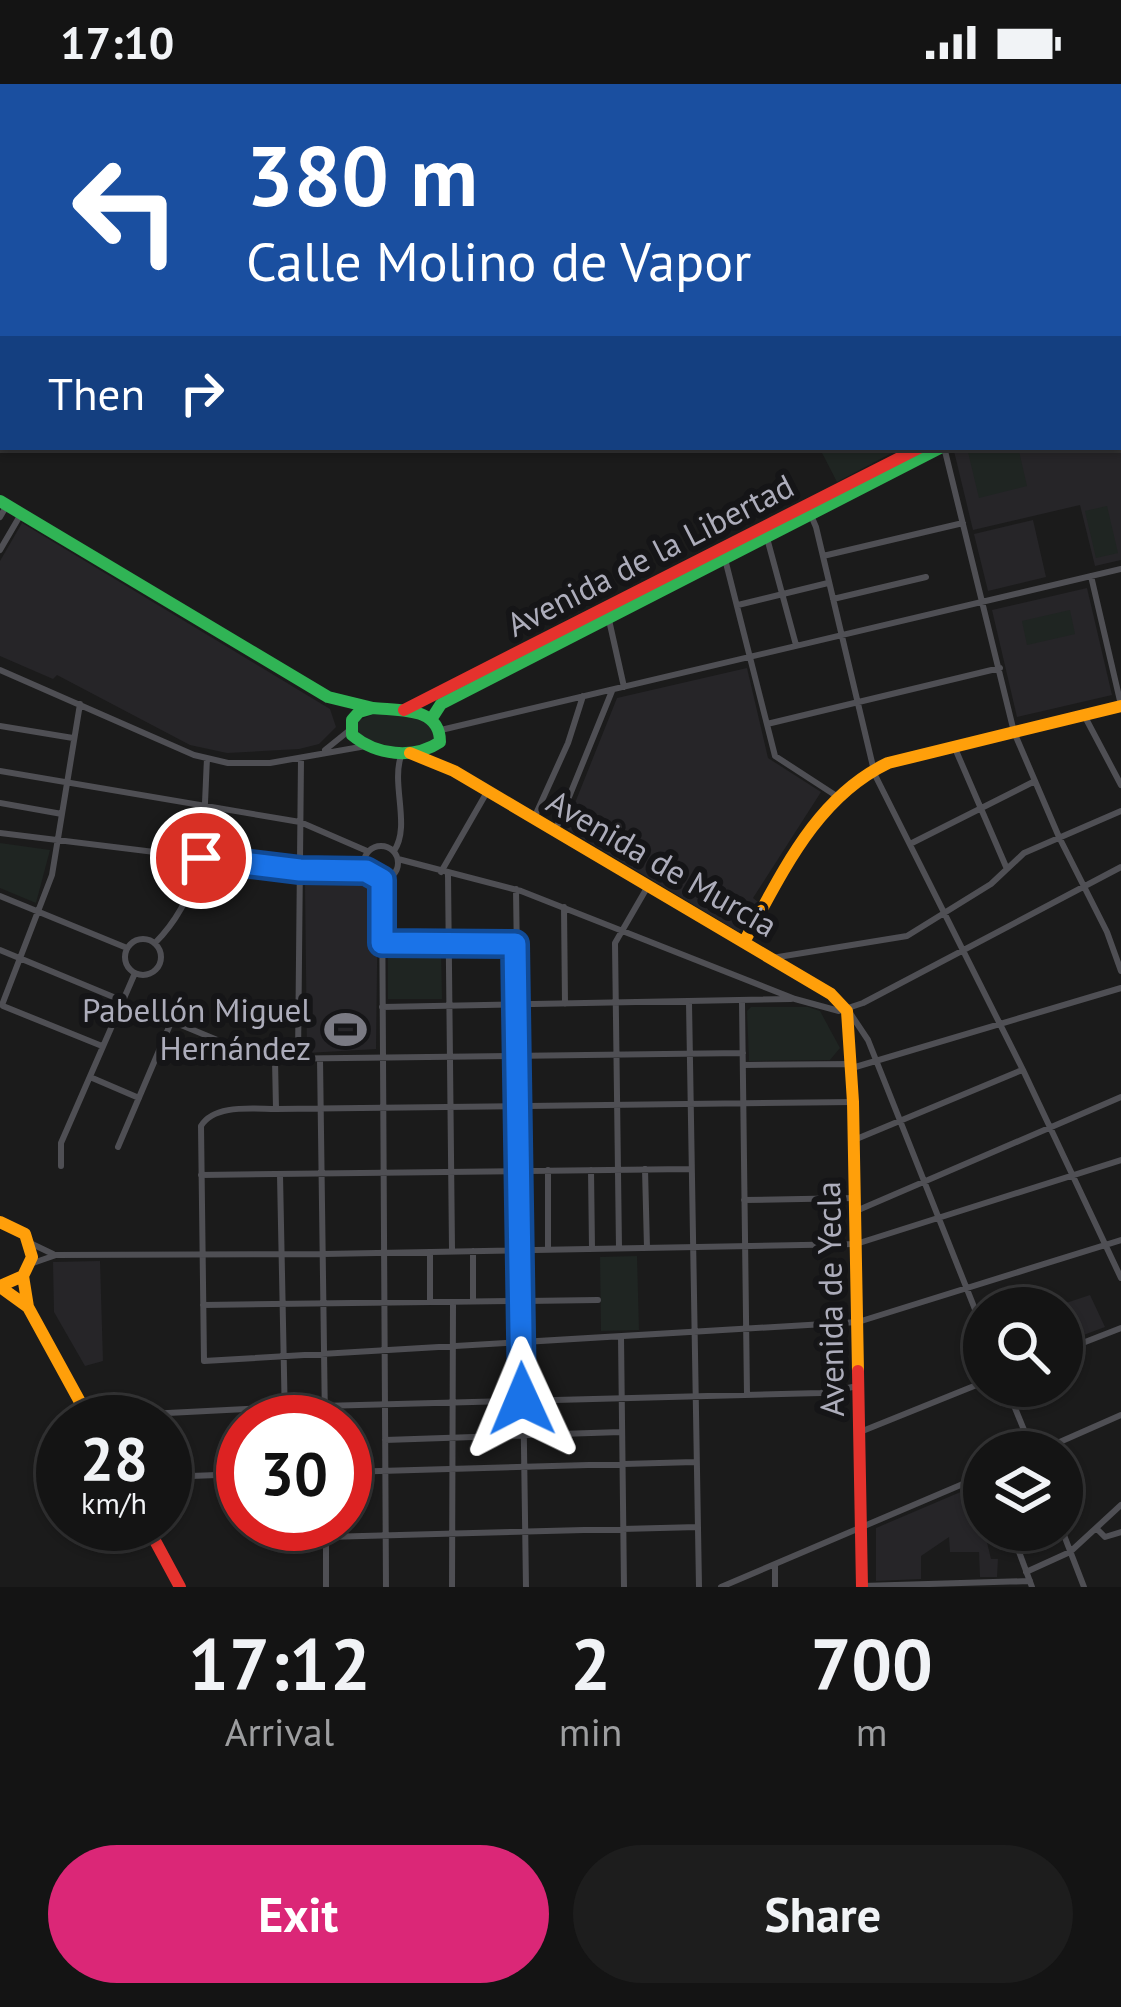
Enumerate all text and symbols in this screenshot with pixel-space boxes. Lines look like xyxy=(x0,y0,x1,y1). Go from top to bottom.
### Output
text: 17:10 xyxy=(60,13,174,71)
text: 380 m xyxy=(246,120,478,229)
icon: left xyxy=(48,132,204,288)
text: Calle Molino de Vapor xyxy=(246,226,751,296)
icon: right xyxy=(169,360,235,426)
text: Then xyxy=(48,364,145,422)
street label: Avenida de la Libertad xyxy=(499,464,801,646)
street label: Avenida de Murcia xyxy=(539,779,785,946)
pin xyxy=(150,807,252,909)
icon: arrive xyxy=(168,825,234,891)
place label: Pabellón Miguel Hernández xyxy=(82,988,311,1069)
sports icon: Pabellón Miguel Hernández xyxy=(322,1006,368,1052)
street label: Avenida de Yecla xyxy=(806,1181,853,1417)
map controls xyxy=(963,1287,1083,1551)
button: search xyxy=(963,1287,1083,1407)
position arrow xyxy=(459,1336,585,1462)
speed limit sign: 30 xyxy=(216,1395,372,1551)
text: 28 xyxy=(80,1419,148,1497)
button: layers xyxy=(963,1431,1083,1551)
text: km/h xyxy=(81,1483,147,1522)
text: 17:12 xyxy=(188,1617,371,1710)
text: 2 xyxy=(570,1617,611,1710)
text: 700 xyxy=(810,1617,933,1710)
text: Arrival xyxy=(225,1706,334,1757)
text: min xyxy=(559,1706,622,1757)
text: m xyxy=(856,1706,887,1757)
button: Exit xyxy=(48,1845,549,1983)
button: Share xyxy=(573,1845,1073,1983)

